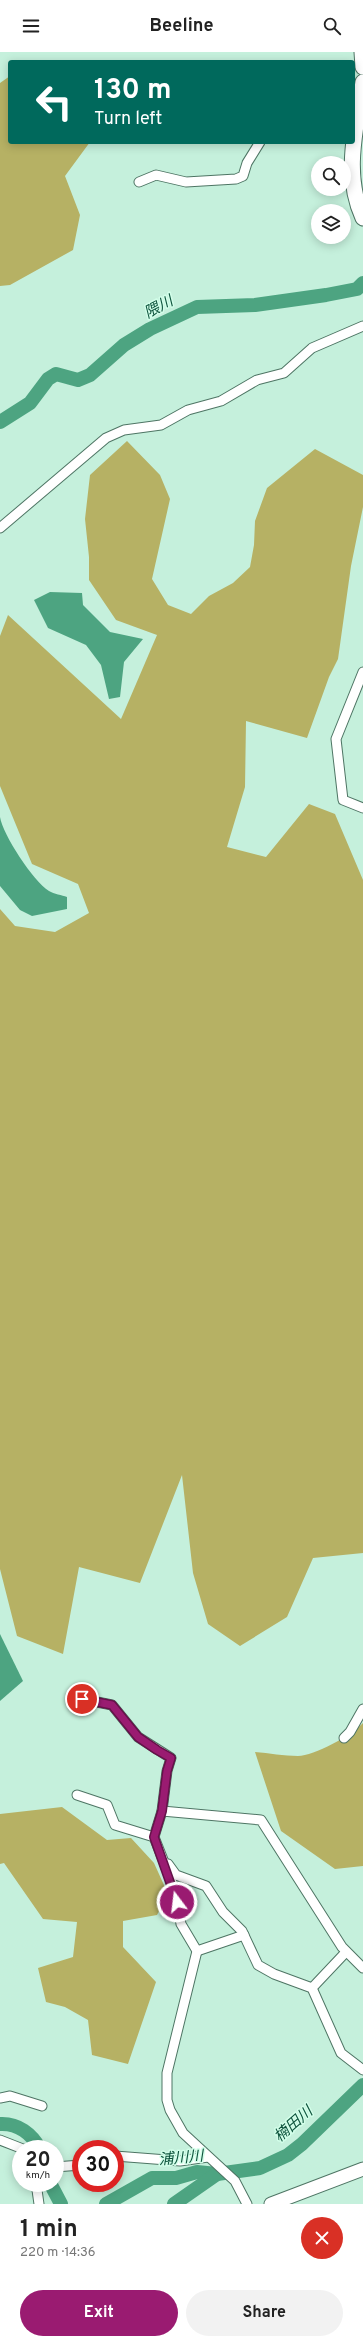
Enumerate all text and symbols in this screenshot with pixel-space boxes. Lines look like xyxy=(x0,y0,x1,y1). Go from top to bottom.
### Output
icon: menu xyxy=(20,15,42,37)
text: Beeline xyxy=(149,15,214,38)
icon: search xyxy=(321,15,343,37)
text: 130 m xyxy=(94,73,172,109)
icon: left xyxy=(28,76,80,128)
text: Turn left xyxy=(94,108,162,131)
map controls xyxy=(311,156,351,244)
button: search xyxy=(311,156,351,196)
button: layers xyxy=(311,204,351,244)
water label: 隈川 xyxy=(141,292,178,323)
pin xyxy=(65,1682,99,1716)
icon: arrive xyxy=(71,1688,93,1710)
position arrow xyxy=(156,1881,198,1923)
water label: 楠田川 xyxy=(271,2102,319,2147)
speed limit sign: 30 xyxy=(72,2140,124,2192)
water label: 浦川川 xyxy=(158,2147,206,2170)
text: 20 xyxy=(25,2148,51,2174)
text: km/h xyxy=(26,2169,50,2182)
text: 1 min xyxy=(20,2215,78,2245)
button: close xyxy=(301,2217,343,2259)
text: 220 m · 14:36 xyxy=(20,2245,96,2261)
button: Exit xyxy=(20,2290,178,2336)
button: Share xyxy=(186,2290,343,2336)

